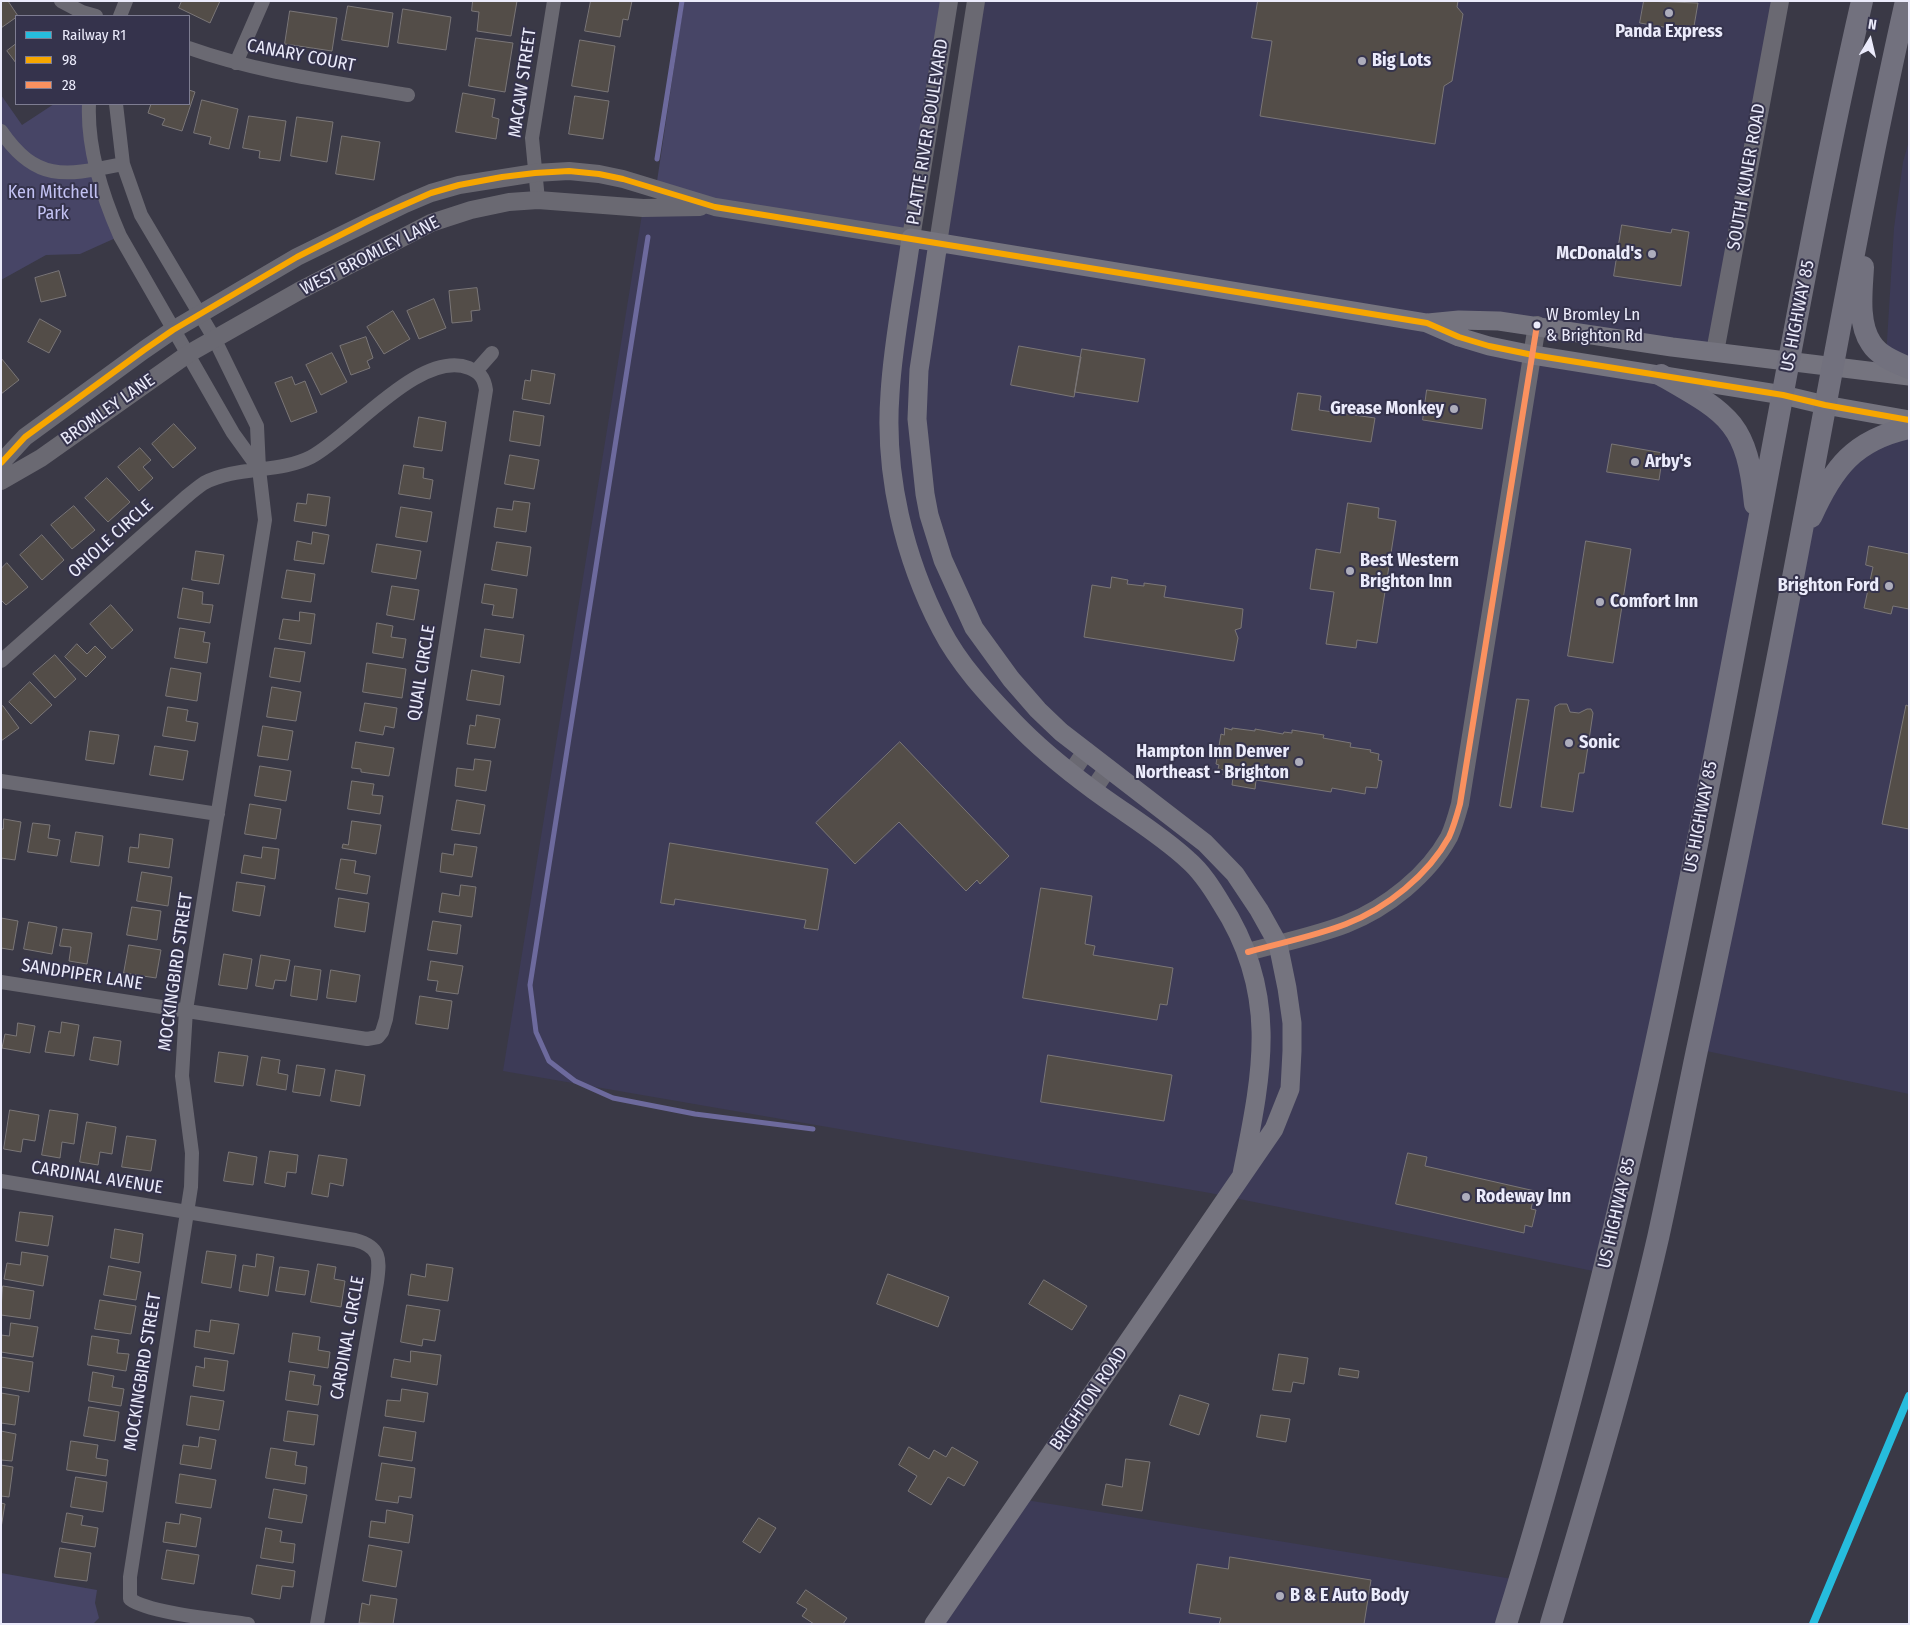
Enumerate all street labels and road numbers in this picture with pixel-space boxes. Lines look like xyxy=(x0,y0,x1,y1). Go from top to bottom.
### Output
street label: MACAW STREET xyxy=(505,27,541,139)
street label: CANARY COURT xyxy=(245,35,357,77)
street label: PLATTE RIVER BOULEVARD xyxy=(903,37,953,227)
street label: SOUTH KUNER ROAD xyxy=(1723,102,1771,252)
street label: WEST BROMLEY LANE xyxy=(297,212,443,300)
street label: US HIGHWAY 85 xyxy=(1777,258,1819,374)
street label: BROMLEY LANE xyxy=(57,370,159,450)
street label: ORIOLE CIRCLE xyxy=(64,495,158,583)
street label: QUAIL CIRCLE xyxy=(404,623,440,723)
street label: US HIGHWAY 85 xyxy=(1680,759,1722,875)
street label: MOCKINGBIRD STREET xyxy=(154,892,198,1052)
street label: SANDPIPER LANE xyxy=(20,955,144,995)
street label: US HIGHWAY 85 xyxy=(1594,1156,1640,1270)
street label: CARDINAL AVENUE xyxy=(30,1157,164,1199)
street label: CARDINAL CIRCLE xyxy=(326,1274,370,1402)
street label: MOCKINGBIRD STREET xyxy=(120,1292,166,1452)
street label: BRIGHTON ROAD xyxy=(1046,1343,1132,1455)

